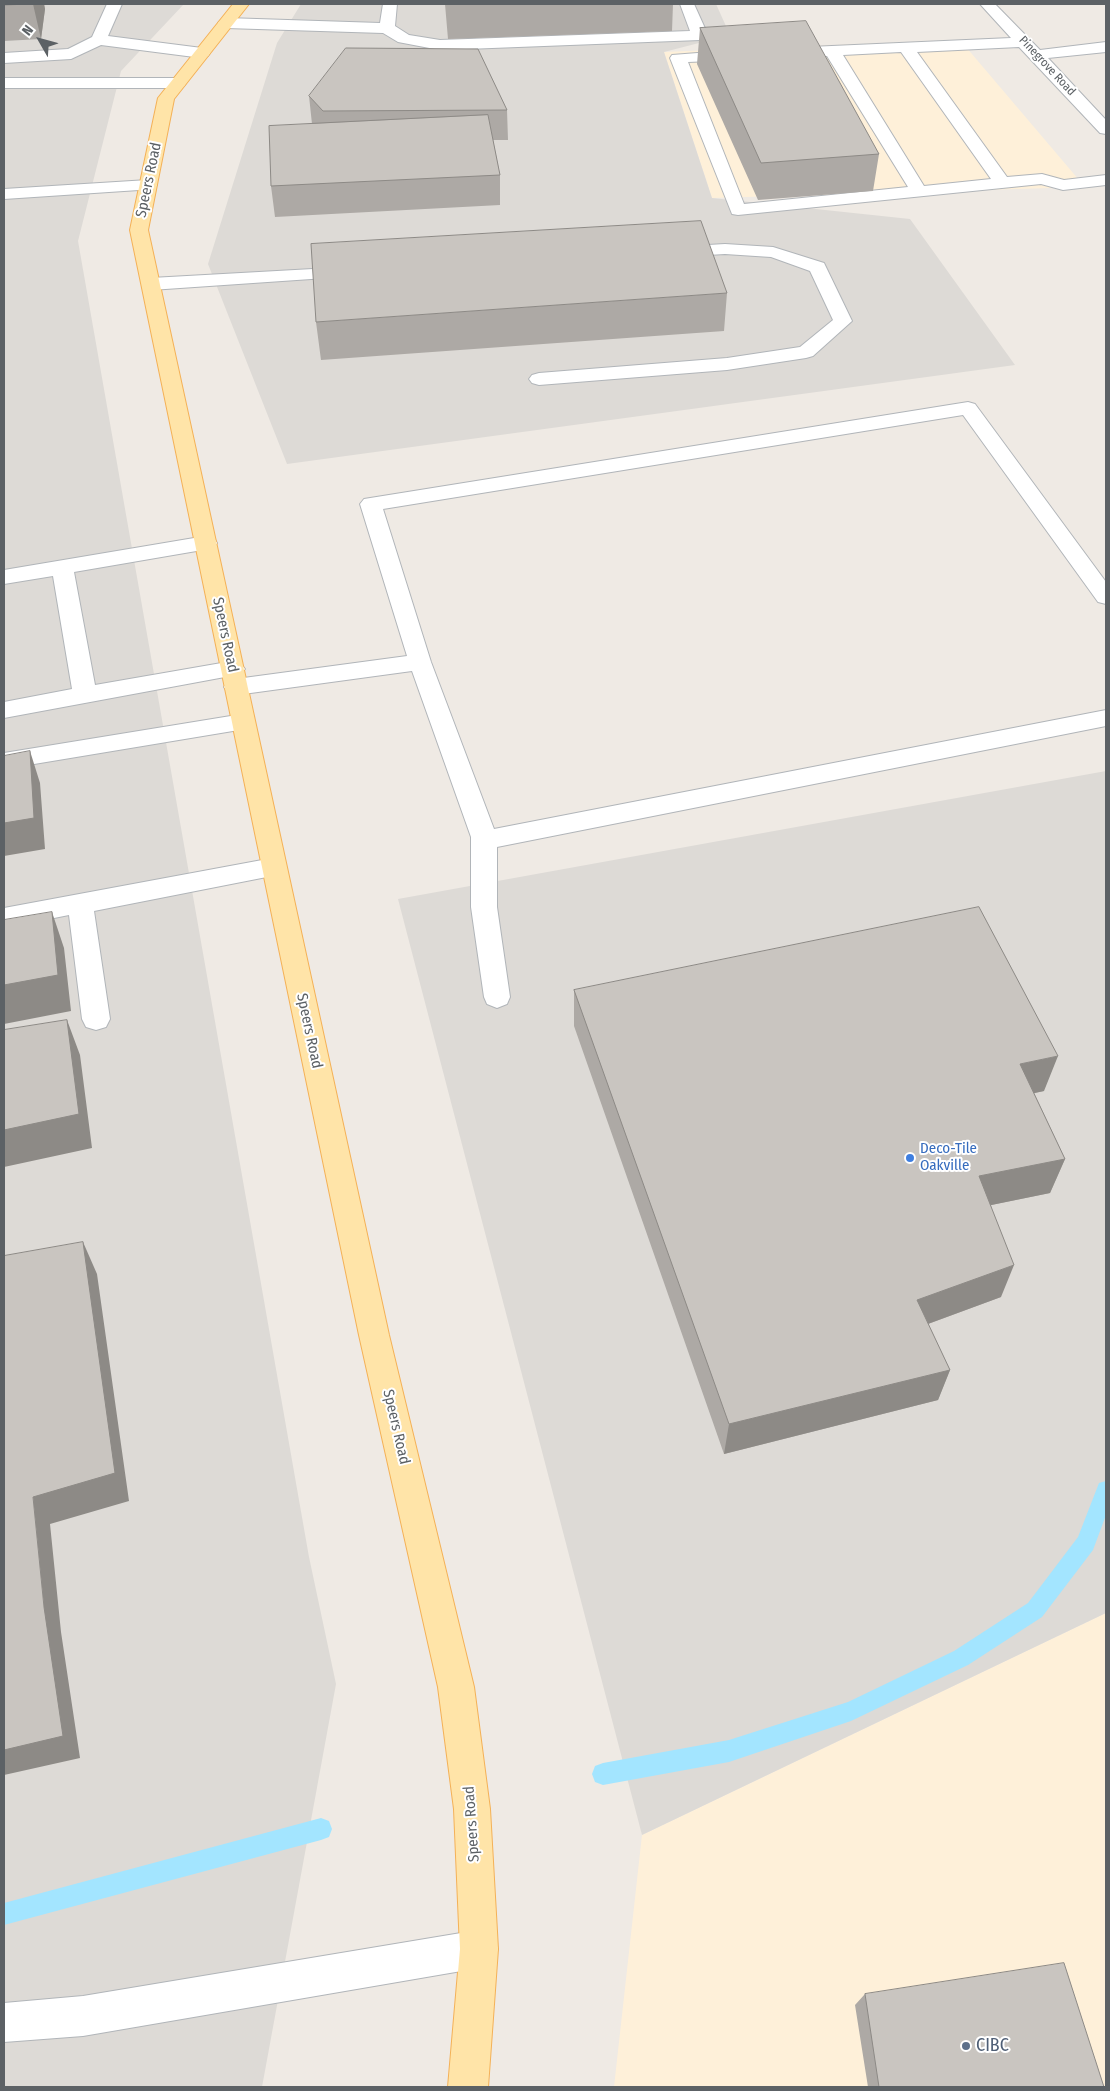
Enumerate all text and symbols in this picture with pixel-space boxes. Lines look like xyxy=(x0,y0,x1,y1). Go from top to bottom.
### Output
north arrow xyxy=(15,15,65,65)
text: N xyxy=(19,22,37,39)
street label: Pinegrove Road xyxy=(1016,33,1078,99)
street label: Speers Road xyxy=(132,141,166,219)
street label: Speers Road xyxy=(208,596,242,674)
street label: Speers Road xyxy=(292,992,326,1070)
place label: Deco-Tile Oakville xyxy=(920,1140,977,1175)
marker: Deco-Tile Oakville xyxy=(904,1152,916,1164)
street label: Speers Road xyxy=(379,1388,413,1466)
street label: Speers Road xyxy=(460,1785,484,1863)
place label: CIBC xyxy=(976,2035,1009,2057)
marker: CIBC xyxy=(960,2040,972,2052)

